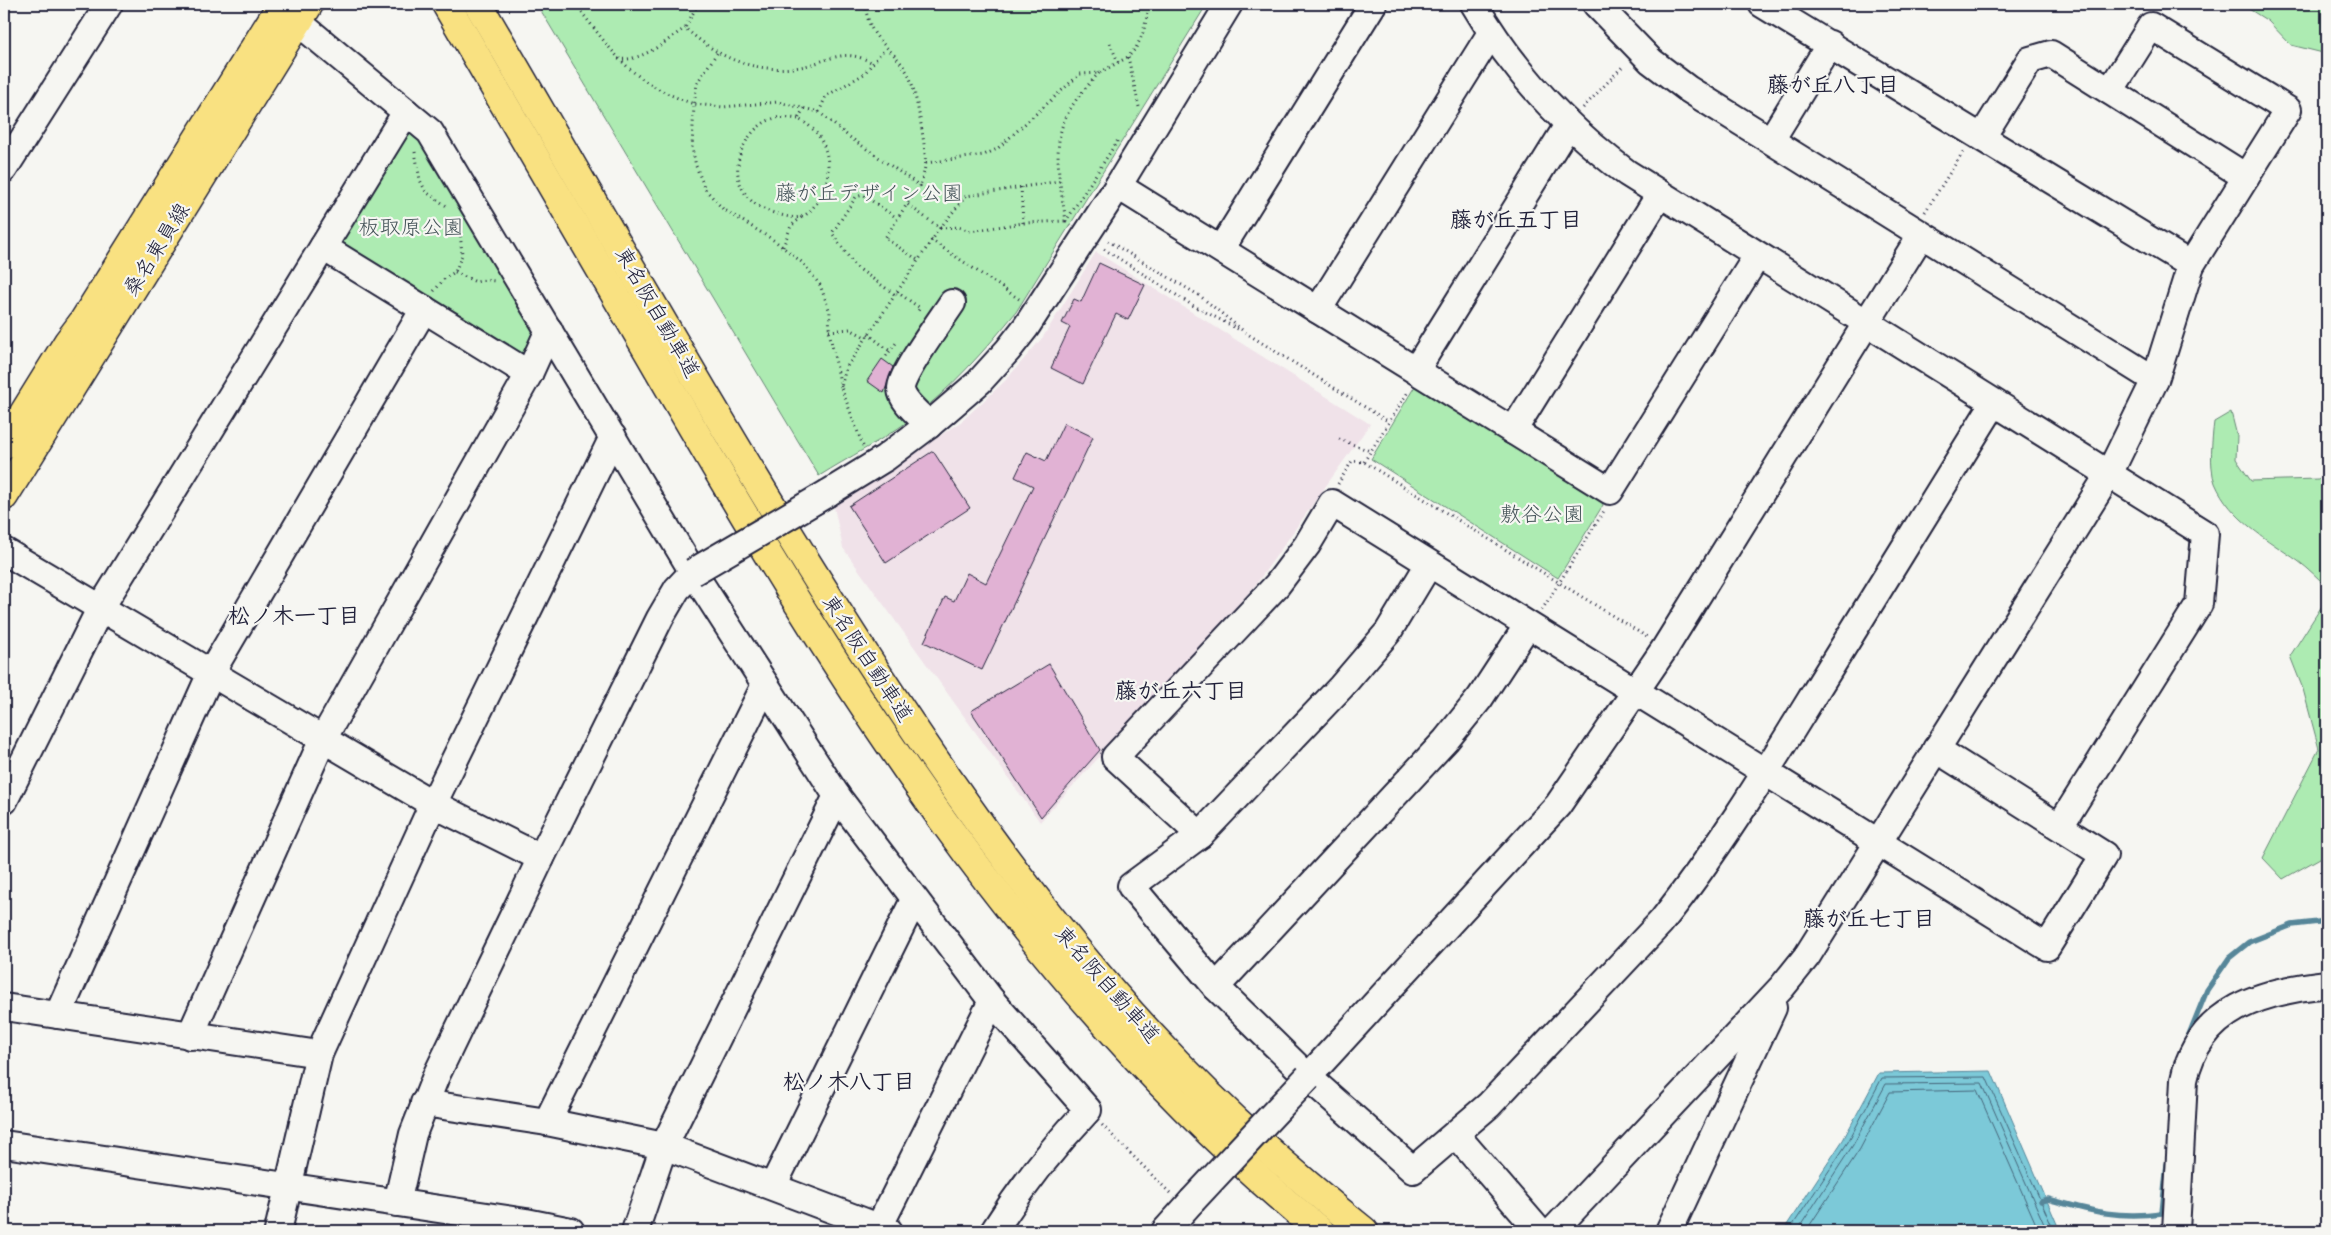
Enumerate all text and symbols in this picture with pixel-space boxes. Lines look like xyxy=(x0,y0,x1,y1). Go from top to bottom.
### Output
district label: 藤が丘八丁目 xyxy=(1767,71,1899,98)
park label: 藤が丘デザイン公園 xyxy=(775,180,963,205)
street label: 桑名東員線 xyxy=(118,198,194,300)
district label: 藤が丘五丁目 xyxy=(1450,206,1582,233)
park label: 板取原公園 xyxy=(359,214,464,239)
street label: 東名阪自動車道 xyxy=(610,242,706,382)
park label: 敷谷公園 xyxy=(1500,501,1584,526)
street label: 東名阪自動車道 xyxy=(817,590,919,726)
district label: 松ノ木一丁目 xyxy=(228,602,360,629)
district label: 藤が丘六丁目 xyxy=(1115,677,1247,704)
district label: 藤が丘七丁目 xyxy=(1803,905,1935,932)
street label: 東名阪自動車道 xyxy=(1050,920,1166,1048)
district label: 松ノ木八丁目 xyxy=(783,1068,915,1095)

